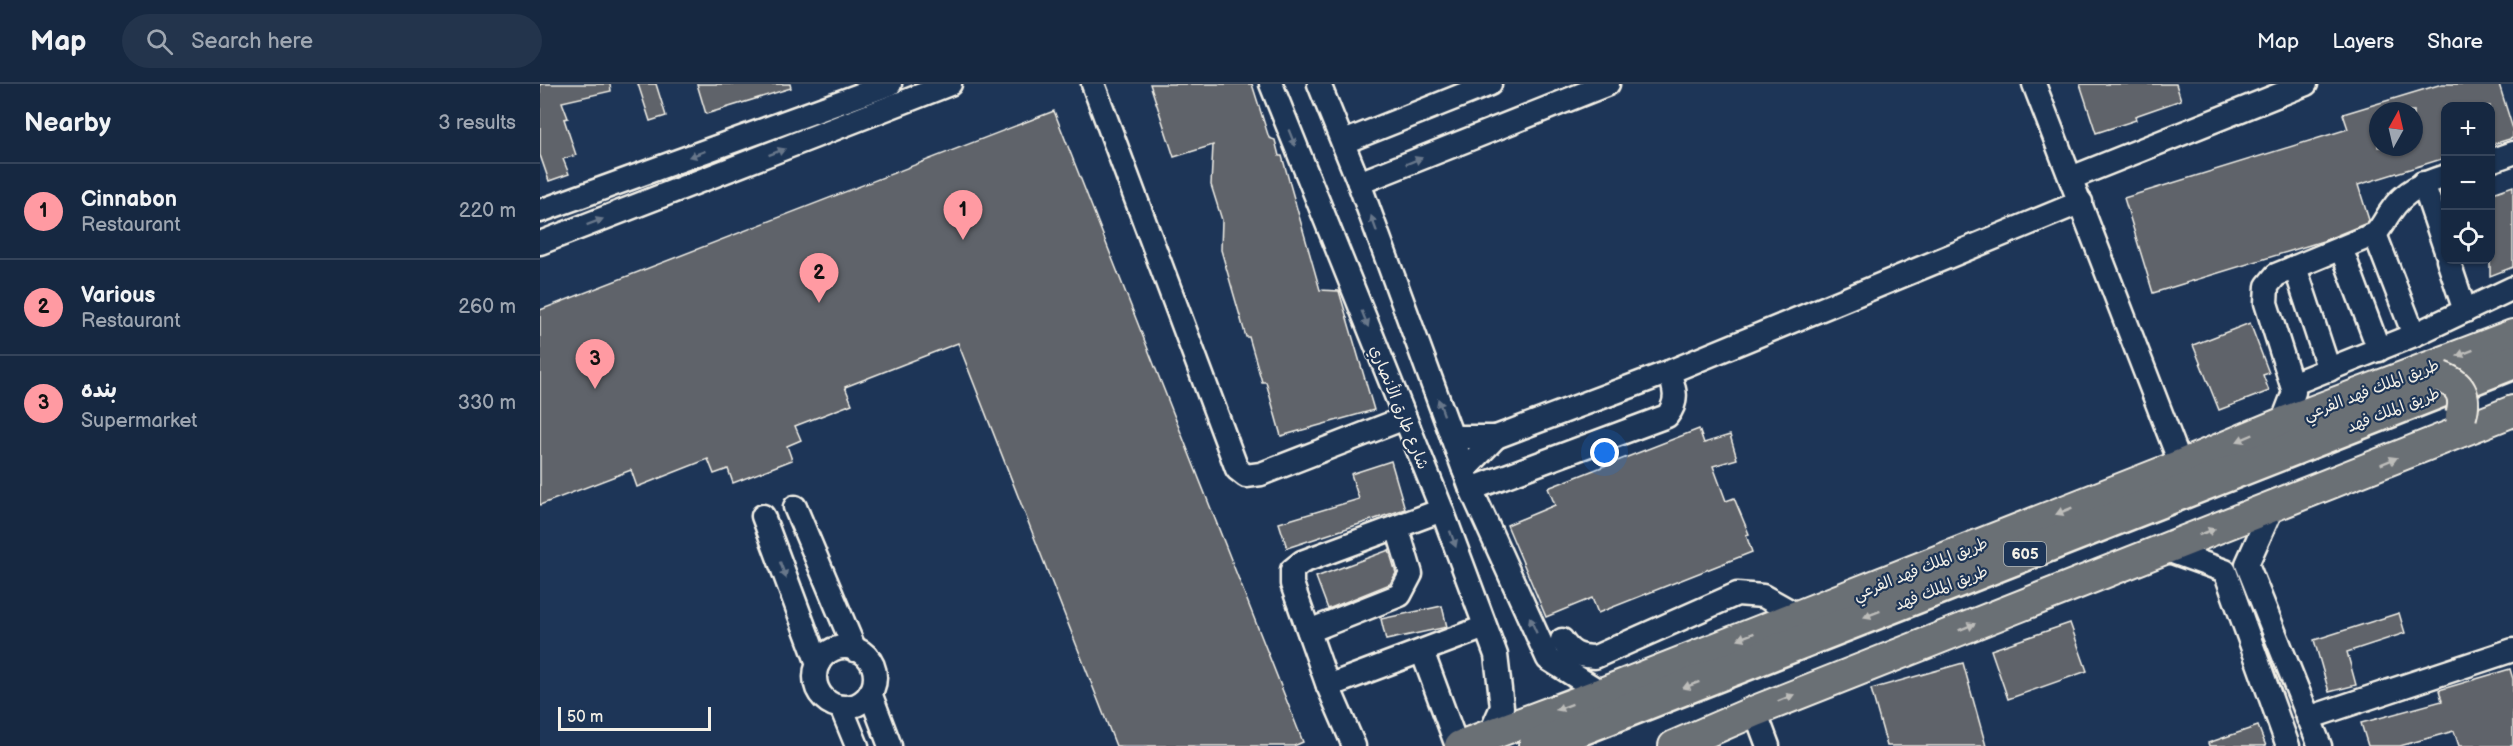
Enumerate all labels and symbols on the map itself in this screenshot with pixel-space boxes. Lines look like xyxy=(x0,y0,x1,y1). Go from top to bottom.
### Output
north arrow xyxy=(2369,102,2423,156)
one-way arrow xyxy=(1288,130,1298,148)
one-way arrow xyxy=(768,147,786,157)
one-way arrow xyxy=(688,150,706,160)
one-way arrow xyxy=(1405,156,1423,166)
pin: 1 xyxy=(944,190,982,240)
one-way arrow xyxy=(1369,215,1378,233)
one-way arrow xyxy=(586,217,604,227)
pin: 2 xyxy=(800,254,838,303)
one-way arrow xyxy=(1361,310,1370,328)
pin: 3 xyxy=(576,340,614,389)
street label: شارع طارق الأنصاري xyxy=(1364,342,1434,473)
one-way arrow xyxy=(2456,349,2474,358)
street label: طريق الملك فهد الفرعي xyxy=(2300,354,2442,424)
street label: طريق الملك فهد xyxy=(2344,382,2442,436)
one-way arrow xyxy=(1436,398,1446,416)
one-way arrow xyxy=(2236,433,2254,443)
your location xyxy=(1590,438,1619,467)
one-way arrow xyxy=(2380,456,2398,465)
one-way arrow xyxy=(2055,506,2073,516)
one-way arrow xyxy=(2199,527,2217,537)
one-way arrow xyxy=(1448,531,1458,549)
street label: طريق الملك فهد الفرعي xyxy=(1850,532,1990,604)
road number: 605 xyxy=(2004,542,2046,566)
street label: طريق الملك فهد xyxy=(1892,560,1990,614)
one-way arrow xyxy=(779,562,789,580)
one-way arrow xyxy=(1863,610,1881,619)
one-way arrow xyxy=(1528,616,1538,634)
one-way arrow xyxy=(1959,622,1977,632)
one-way arrow xyxy=(1737,632,1755,642)
one-way arrow xyxy=(1682,681,1700,690)
one-way arrow xyxy=(1777,693,1795,703)
one-way arrow xyxy=(1555,702,1573,712)
scale bar xyxy=(558,704,711,732)

